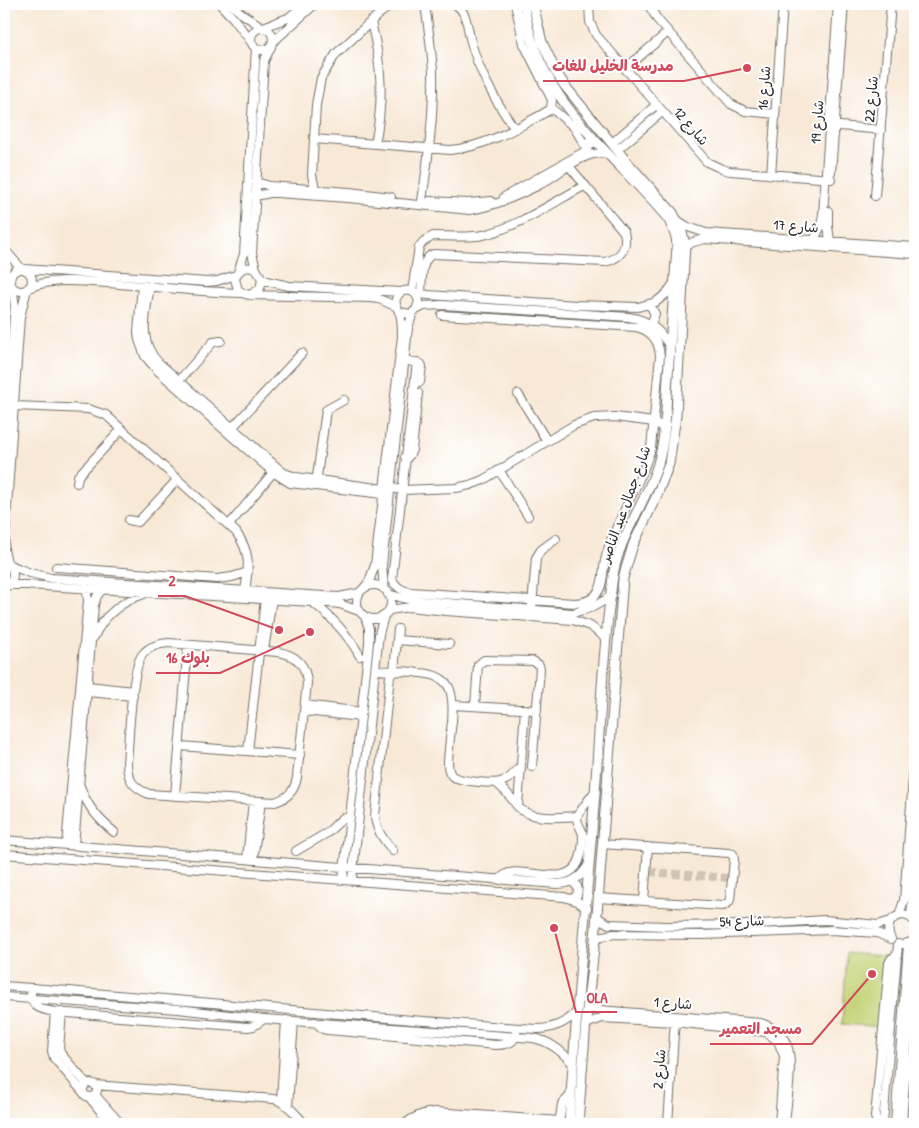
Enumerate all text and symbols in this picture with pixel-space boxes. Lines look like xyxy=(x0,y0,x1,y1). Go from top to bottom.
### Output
callout: مدرسة الخليل للغات xyxy=(543,51,684,81)
text: مدرسة الخليل للغات xyxy=(552,55,674,76)
street label: شارع 16 xyxy=(752,65,776,111)
street label: شارع 22 xyxy=(859,75,883,123)
street label: شارع 19 xyxy=(805,99,829,145)
street label: شارع 12 xyxy=(669,102,713,150)
street label: شارع 17 xyxy=(773,214,819,238)
street label: شارع جمال عبد الناصر xyxy=(594,443,655,566)
callout: 2 xyxy=(158,566,185,596)
text: 2 xyxy=(168,570,176,591)
callout: بلوك 16 xyxy=(156,643,220,673)
text: بلوك 16 xyxy=(166,647,210,668)
street label: شارع 54 xyxy=(719,910,765,932)
callout: OLA xyxy=(576,982,617,1012)
text: OLA xyxy=(586,987,608,1008)
street label: شارع 1 xyxy=(653,992,693,1014)
callout: مسجد التعمير xyxy=(710,1014,812,1044)
text: مسجد التعمير xyxy=(718,1018,802,1039)
street label: شارع 2 xyxy=(648,1048,670,1090)

